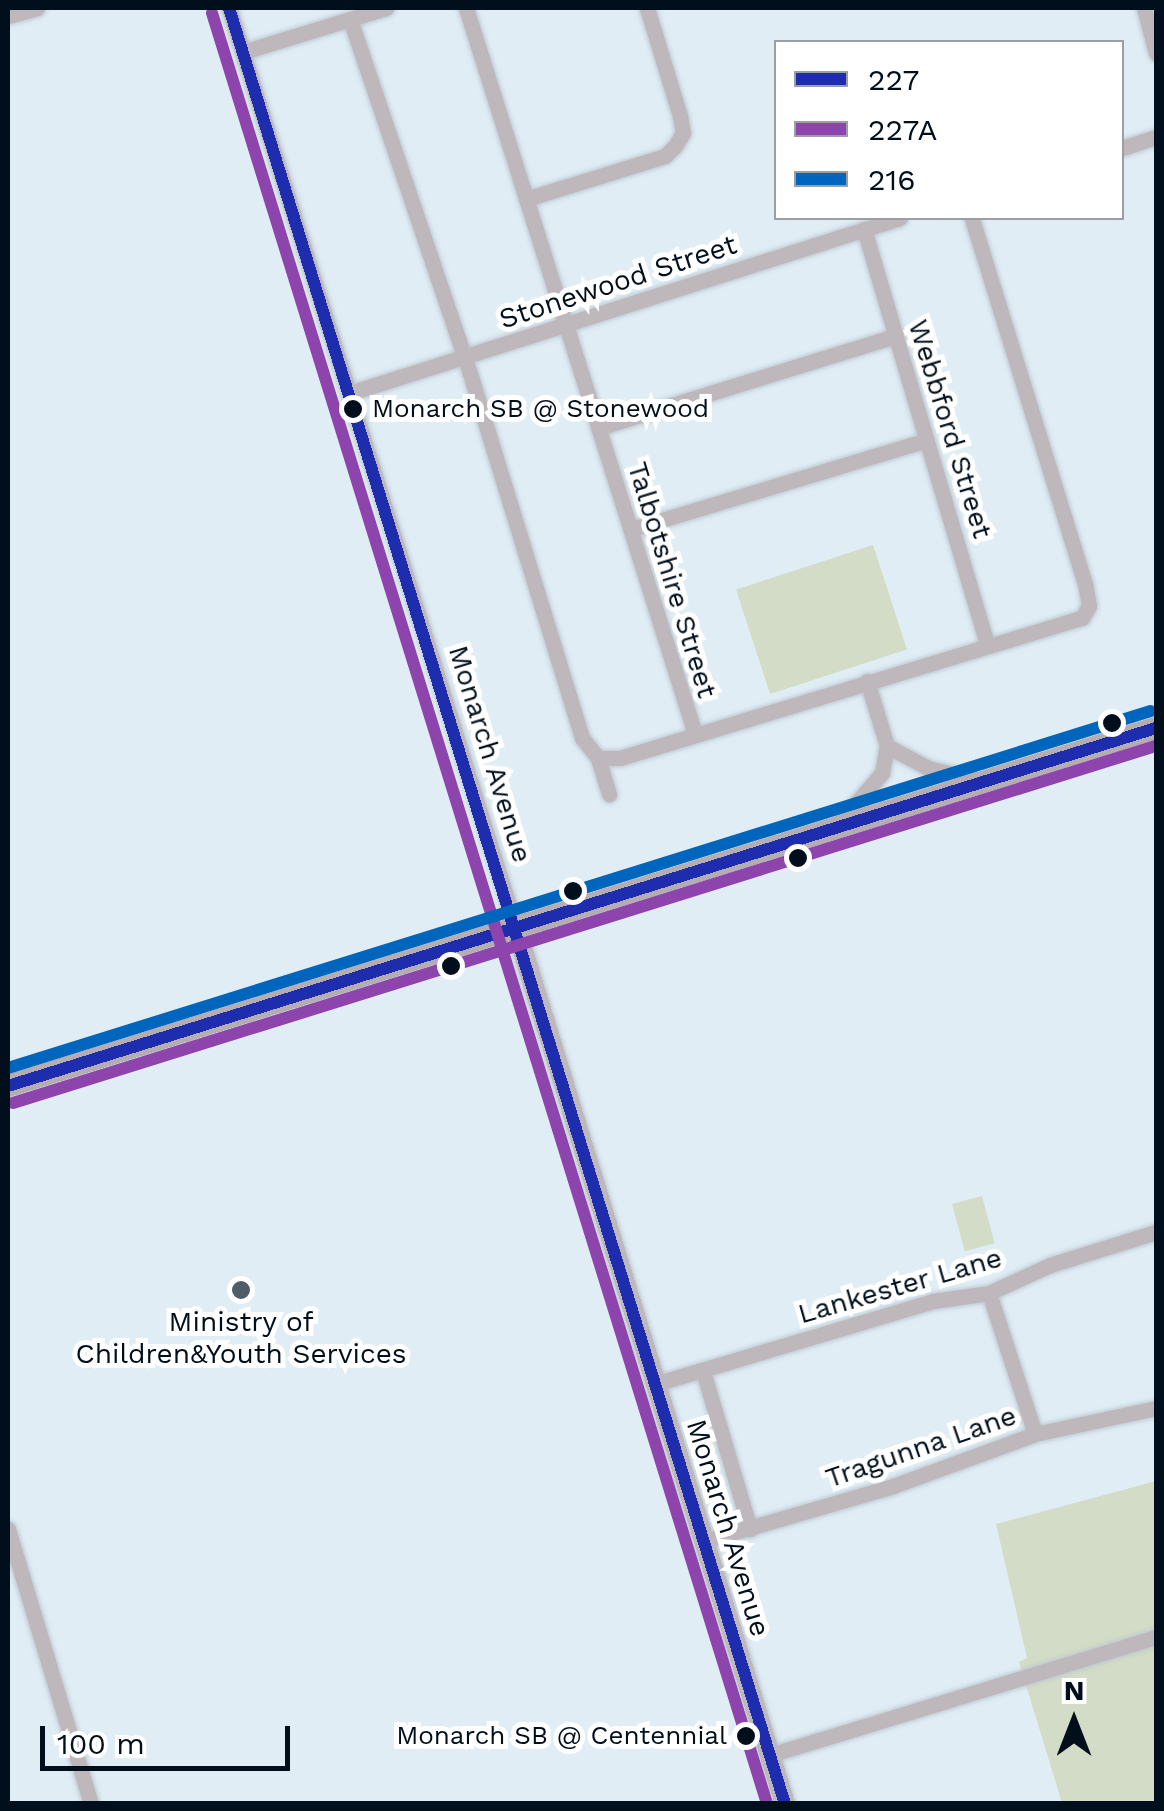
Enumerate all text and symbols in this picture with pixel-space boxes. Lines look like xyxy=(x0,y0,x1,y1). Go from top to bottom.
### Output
legend xyxy=(774,40,1124,220)
text: 227 xyxy=(868,62,919,97)
text: 227A xyxy=(868,112,937,147)
text: 216 xyxy=(868,162,915,197)
street label: Stonewood Street xyxy=(495,228,741,336)
street label: Webbford Street xyxy=(901,316,999,542)
place label: Monarch SB @ Stonewood xyxy=(372,393,709,425)
marker: Monarch SB @ Stonewood xyxy=(343,399,363,419)
street label: Talbotshire Street xyxy=(620,458,724,702)
street label: Monarch Avenue xyxy=(441,641,539,867)
unlabelled marker xyxy=(1102,713,1122,733)
unlabelled marker xyxy=(788,848,808,868)
unlabelled marker xyxy=(563,881,583,901)
unlabelled marker xyxy=(441,956,461,976)
street label: Lankester Lane xyxy=(794,1241,1006,1331)
marker: Ministry of Children&Youth Services xyxy=(230,1279,252,1301)
place label: Ministry of Children&Youth Services xyxy=(75,1305,407,1371)
street label: Tragunna Lane xyxy=(821,1399,1021,1495)
street label: Monarch Avenue xyxy=(679,1415,777,1641)
north arrow xyxy=(1024,1671,1124,1771)
text: N xyxy=(1064,1674,1084,1707)
scale bar xyxy=(45,1706,295,1768)
place label: Monarch SB @ Centennial xyxy=(396,1720,727,1752)
text: 100 m xyxy=(57,1726,145,1761)
marker: Monarch SB @ Centennial xyxy=(736,1726,756,1746)

